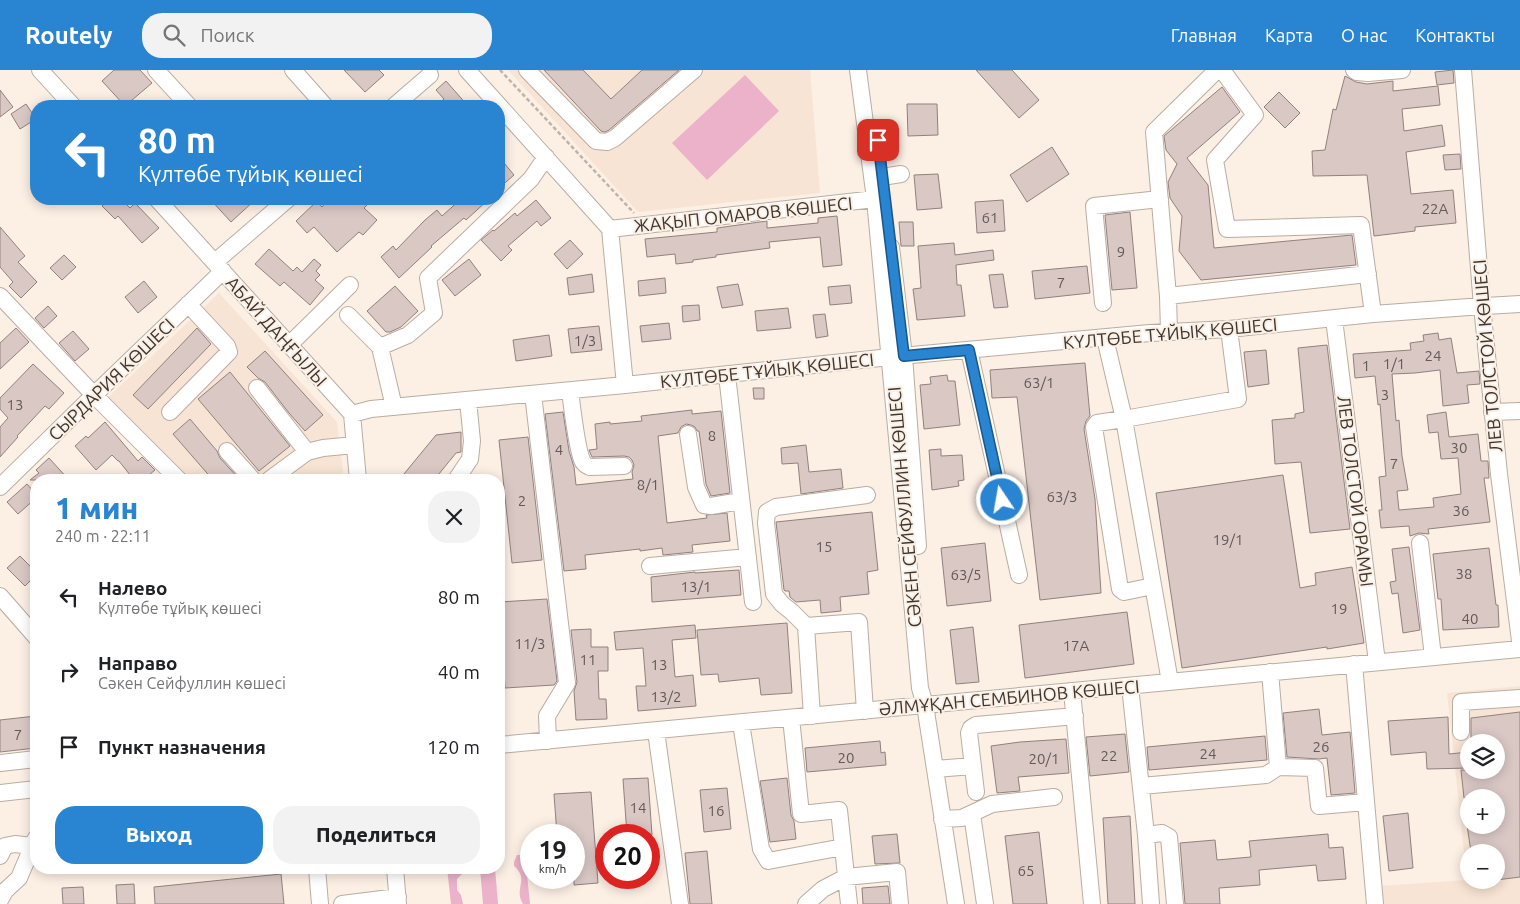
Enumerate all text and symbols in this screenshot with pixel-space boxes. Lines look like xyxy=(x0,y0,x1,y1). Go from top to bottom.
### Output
search box xyxy=(142,13,492,58)
icon: search xyxy=(160,21,188,49)
text: Routely xyxy=(25,22,112,49)
text: Поиск xyxy=(200,24,254,46)
text: Главная xyxy=(1171,25,1237,45)
text: Карта xyxy=(1265,25,1313,45)
text: О нас xyxy=(1341,25,1387,45)
text: Контакты xyxy=(1415,25,1495,45)
pin xyxy=(857,119,899,161)
icon: left xyxy=(55,120,120,185)
text: 80 m xyxy=(138,120,216,160)
icon: arrive xyxy=(864,126,892,154)
text: Күлтөбе тұйық көшесі xyxy=(138,161,363,186)
street label: ЖАҚЫП ОМАРОВ КӨШЕСІ xyxy=(633,193,853,235)
house number: 22А xyxy=(1422,200,1449,217)
house number: 61 xyxy=(982,209,998,226)
house number: 9 xyxy=(1117,243,1125,260)
street label: ЛЕВ ТОЛСТОЙ КӨШЕСІ xyxy=(1469,259,1505,453)
street label: АБАЙ ДАҢҒЫЛЫ xyxy=(223,272,331,390)
house number: 7 xyxy=(1057,274,1065,291)
street label: СЫРДАРИЯ КӨШЕСІ xyxy=(44,314,178,444)
street label: КҮЛТӨБЕ ТҰЙЫҚ КӨШЕСІ xyxy=(1062,314,1278,352)
house number: 1/3 xyxy=(574,332,596,349)
house number: 24 xyxy=(1425,347,1441,364)
street label: КҮЛТӨБЕ ТҰЙЫҚ КӨШЕСІ xyxy=(659,349,875,391)
house number: 1/1 xyxy=(1383,355,1405,372)
house number: 1 xyxy=(1362,357,1370,374)
house number: 63/1 xyxy=(1024,374,1054,391)
street label: СӘКЕН СЕЙФУЛЛИН КӨШЕСІ xyxy=(884,386,924,628)
house number: 3 xyxy=(1381,386,1389,403)
street label: ЛЕВ ТОЛСТОЙ ОРАМЫ xyxy=(1334,394,1378,588)
house number: 13 xyxy=(7,396,23,413)
house number: 8 xyxy=(708,427,716,444)
house number: 30 xyxy=(1451,439,1467,456)
house number: 4 xyxy=(555,441,563,458)
house number: 7 xyxy=(1390,455,1398,472)
position arrow xyxy=(975,473,1027,525)
house number: 8/1 xyxy=(637,476,659,493)
house number: 63/3 xyxy=(1047,488,1077,505)
text: 1 мин xyxy=(55,491,138,525)
button: close xyxy=(428,491,480,543)
house number: 2 xyxy=(518,492,526,509)
house number: 36 xyxy=(1453,502,1469,519)
text: 240 m · 22:11 xyxy=(55,527,151,545)
house number: 19/1 xyxy=(1213,531,1243,548)
house number: 15 xyxy=(816,538,832,555)
house number: 38 xyxy=(1456,565,1472,582)
house number: 63/5 xyxy=(951,566,981,583)
text: Налево xyxy=(98,577,167,599)
house number: 13/1 xyxy=(681,578,711,595)
icon: left xyxy=(55,583,83,611)
text: 80 m xyxy=(438,586,480,608)
text: Күлтөбе тұйық көшесі xyxy=(98,599,262,617)
house number: 19 xyxy=(1331,600,1347,617)
house number: 40 xyxy=(1462,610,1478,627)
house number: 11/3 xyxy=(515,635,545,652)
house number: 17А xyxy=(1063,637,1090,654)
house number: 11 xyxy=(580,651,596,668)
text: Направо xyxy=(98,652,178,674)
house number: 13 xyxy=(651,656,667,673)
icon: right xyxy=(55,658,83,686)
text: 40 m xyxy=(438,661,480,683)
text: Сәкен Сейфуллин көшесі xyxy=(98,674,286,692)
street label: ӘЛМҰҚАН СЕМБИНОВ КӨШЕСІ xyxy=(878,676,1140,718)
house number: 13/2 xyxy=(651,688,681,705)
house number: 7 xyxy=(14,726,22,743)
icon: arrive xyxy=(55,733,83,761)
map controls xyxy=(1460,734,1505,889)
button: layers xyxy=(1460,734,1505,779)
text: Пункт назначения xyxy=(98,736,266,758)
text: 120 m xyxy=(427,736,480,758)
house number: 26 xyxy=(1313,738,1329,755)
house number: 24 xyxy=(1200,745,1216,762)
house number: 22 xyxy=(1101,747,1117,764)
house number: 20 xyxy=(838,749,854,766)
house number: 20/1 xyxy=(1029,750,1059,767)
button: + xyxy=(1460,789,1505,834)
house number: 14 xyxy=(630,799,646,816)
house number: 16 xyxy=(708,802,724,819)
button: Выход xyxy=(55,806,263,864)
button: Поделиться xyxy=(273,806,480,864)
speed limit sign: 20 xyxy=(595,824,660,889)
text: 19 xyxy=(538,836,567,864)
button: − xyxy=(1460,844,1505,889)
text: km/h xyxy=(539,862,566,875)
house number: 65 xyxy=(1018,862,1034,879)

